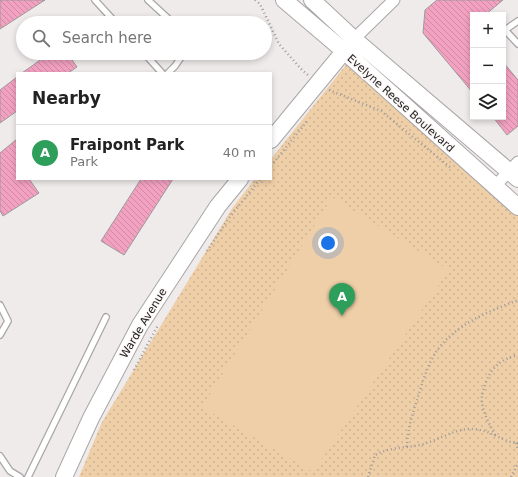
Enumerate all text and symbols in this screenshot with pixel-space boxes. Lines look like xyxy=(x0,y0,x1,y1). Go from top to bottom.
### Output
map controls xyxy=(470,12,506,120)
button: + xyxy=(470,12,506,48)
search box xyxy=(16,16,272,60)
icon: search xyxy=(30,27,52,49)
text: Search here xyxy=(62,29,152,47)
button: − xyxy=(470,48,506,84)
street label: Evelyne Reese Boulevard xyxy=(345,52,457,155)
button: layers xyxy=(470,84,506,120)
text: Nearby xyxy=(32,88,101,108)
text: Fraipont Park xyxy=(70,136,184,154)
text: A xyxy=(40,145,50,160)
text: 40 m xyxy=(223,145,256,160)
text: Park xyxy=(70,154,98,169)
your location xyxy=(318,233,338,253)
pin: A xyxy=(329,283,355,316)
street label: Warde Avenue xyxy=(117,286,170,361)

